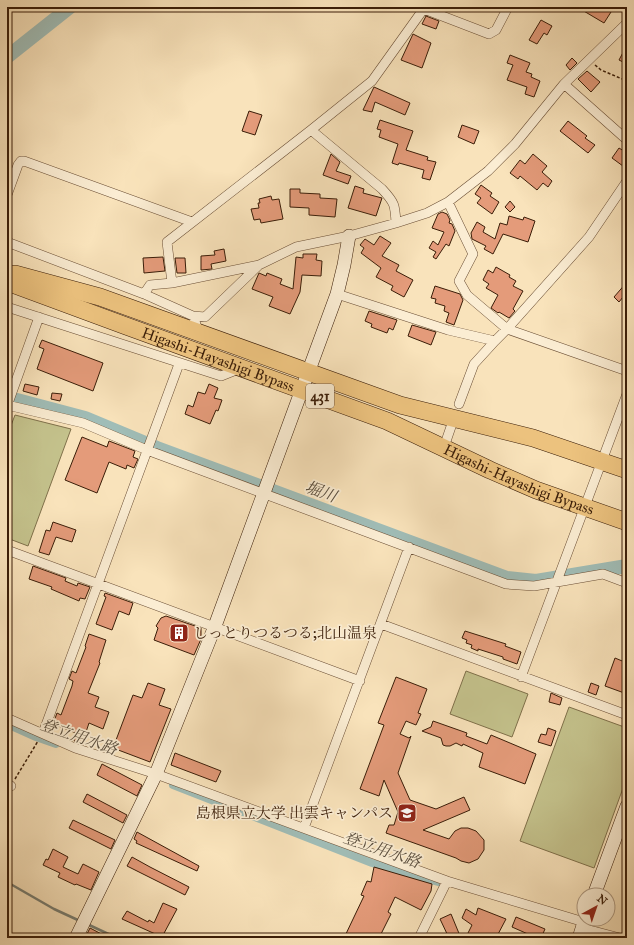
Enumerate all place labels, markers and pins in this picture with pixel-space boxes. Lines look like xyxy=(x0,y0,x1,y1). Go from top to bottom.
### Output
building icon: しっとりつるつる;北山温泉 xyxy=(168,622,190,644)
place label: しっとりつるつる;北山温泉 xyxy=(193,624,377,642)
school or university icon: 島根県立大学 出雲キャンパス xyxy=(396,802,418,824)
place label: 島根県立大学 出雲キャンパス xyxy=(196,804,393,822)

